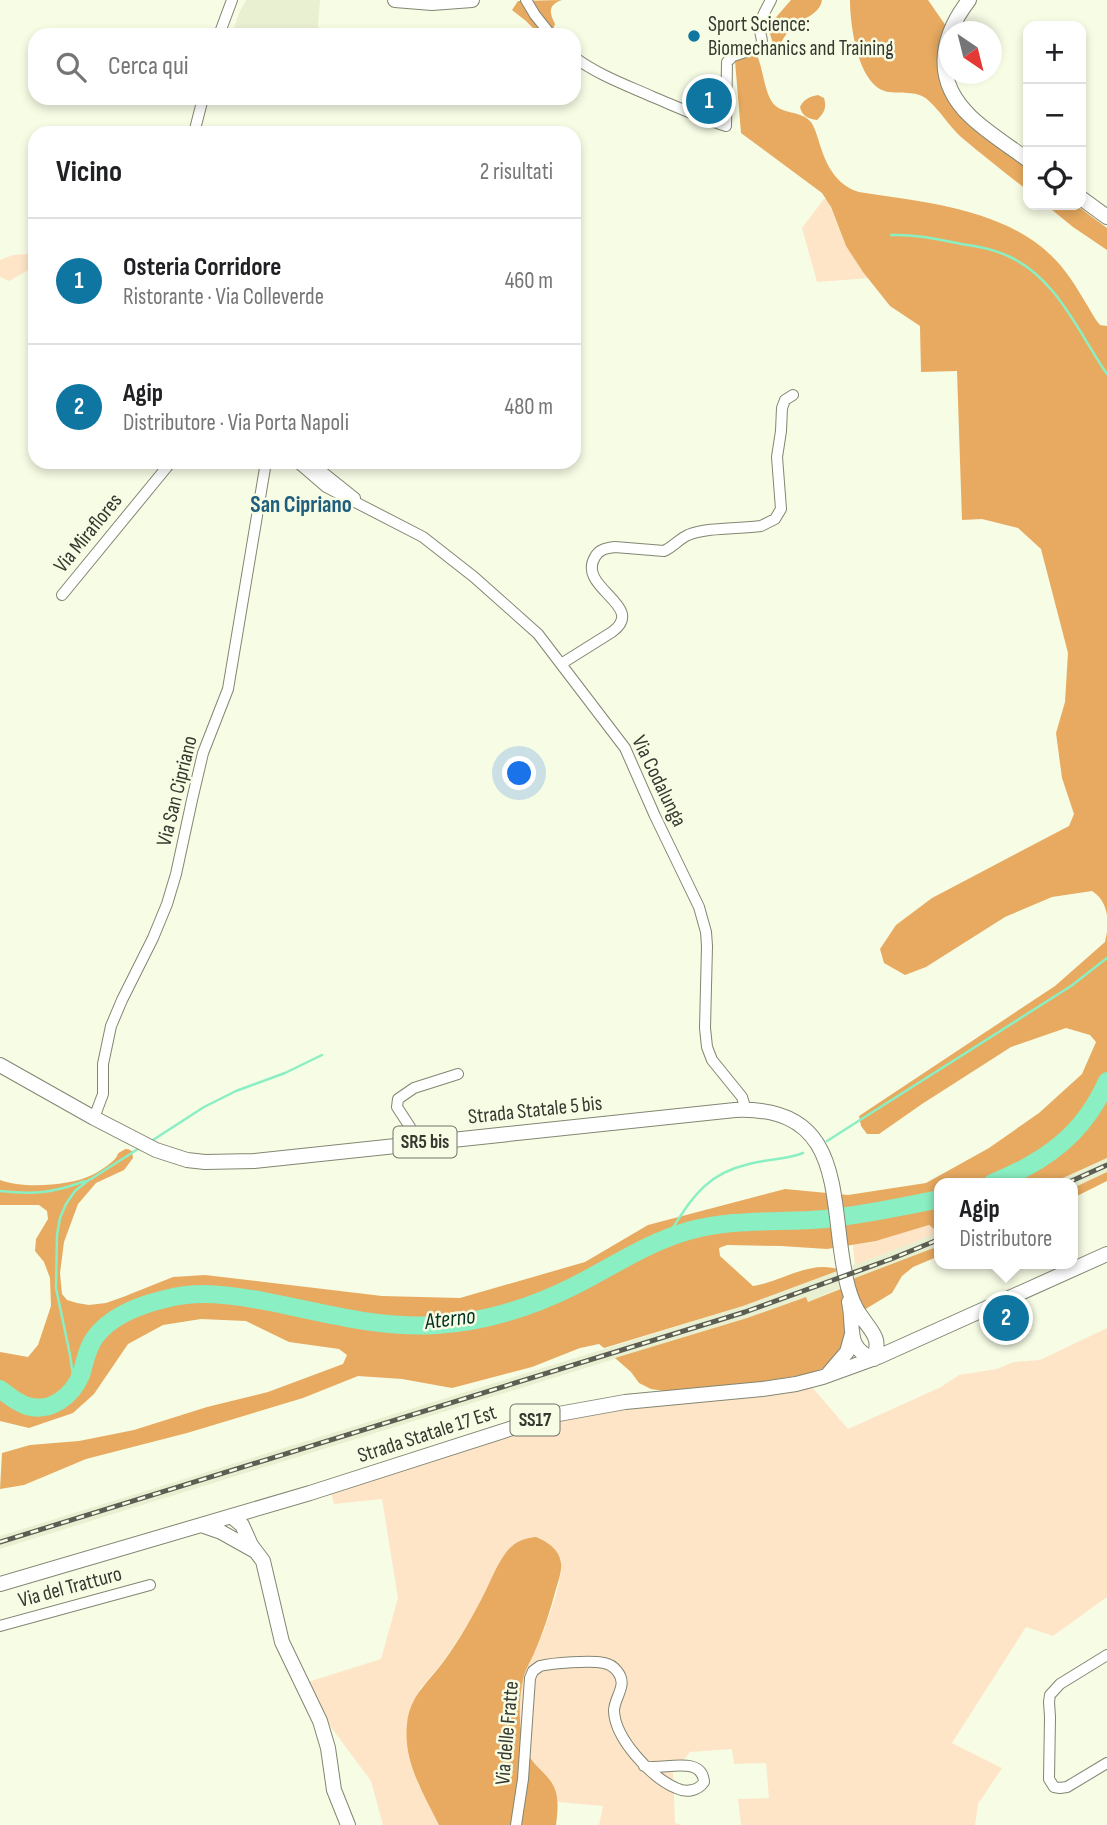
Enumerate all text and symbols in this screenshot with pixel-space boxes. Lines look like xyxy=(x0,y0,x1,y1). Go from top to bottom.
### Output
place label: Sport Science: Biomechanics and Training xyxy=(708,12,894,61)
north arrow xyxy=(939,21,1002,84)
map controls xyxy=(1023,21,1086,210)
button: + xyxy=(1023,21,1086,84)
search box xyxy=(28,28,581,105)
marker: Sport Science: Biomechanics and Training xyxy=(686,28,702,44)
icon: search xyxy=(52,48,90,86)
text: Cerca qui xyxy=(108,51,189,82)
pin: 1 xyxy=(686,75,732,127)
button: − xyxy=(1023,84,1086,147)
button: locate xyxy=(1023,147,1086,210)
text: Vicino xyxy=(56,154,122,190)
text: 2 risultati xyxy=(480,158,553,186)
text: Osteria Corridore xyxy=(123,252,281,283)
text: 1 xyxy=(74,267,84,295)
text: 460 m xyxy=(505,267,553,295)
text: Ristorante · Via Colleverde xyxy=(123,283,324,311)
text: Agip xyxy=(123,378,163,409)
text: 2 xyxy=(74,393,84,421)
text: 480 m xyxy=(505,393,553,421)
text: Distributore · Via Porta Napoli xyxy=(123,409,349,437)
street label: Via Miraflores xyxy=(49,488,127,578)
district label: San Cipriano xyxy=(250,491,352,519)
street label: Via Codalunga xyxy=(626,731,692,831)
street label: Via San Cipriano xyxy=(151,733,203,849)
your location xyxy=(502,756,536,790)
street label: Strada Statale 5 bis xyxy=(467,1091,603,1129)
road number: SR5 bis xyxy=(394,1126,457,1158)
popup xyxy=(934,1178,1078,1269)
text: Agip xyxy=(960,1194,1000,1225)
text: Distributore xyxy=(960,1225,1052,1253)
pin: 2 xyxy=(983,1292,1029,1344)
water label: Aterno xyxy=(422,1302,478,1336)
street label: Strada Statale 17 Est xyxy=(354,1400,500,1468)
road number: SS17 xyxy=(510,1404,560,1436)
street label: Via del Tratturo xyxy=(16,1561,124,1613)
street label: Via delle Fratte xyxy=(490,1680,524,1786)

